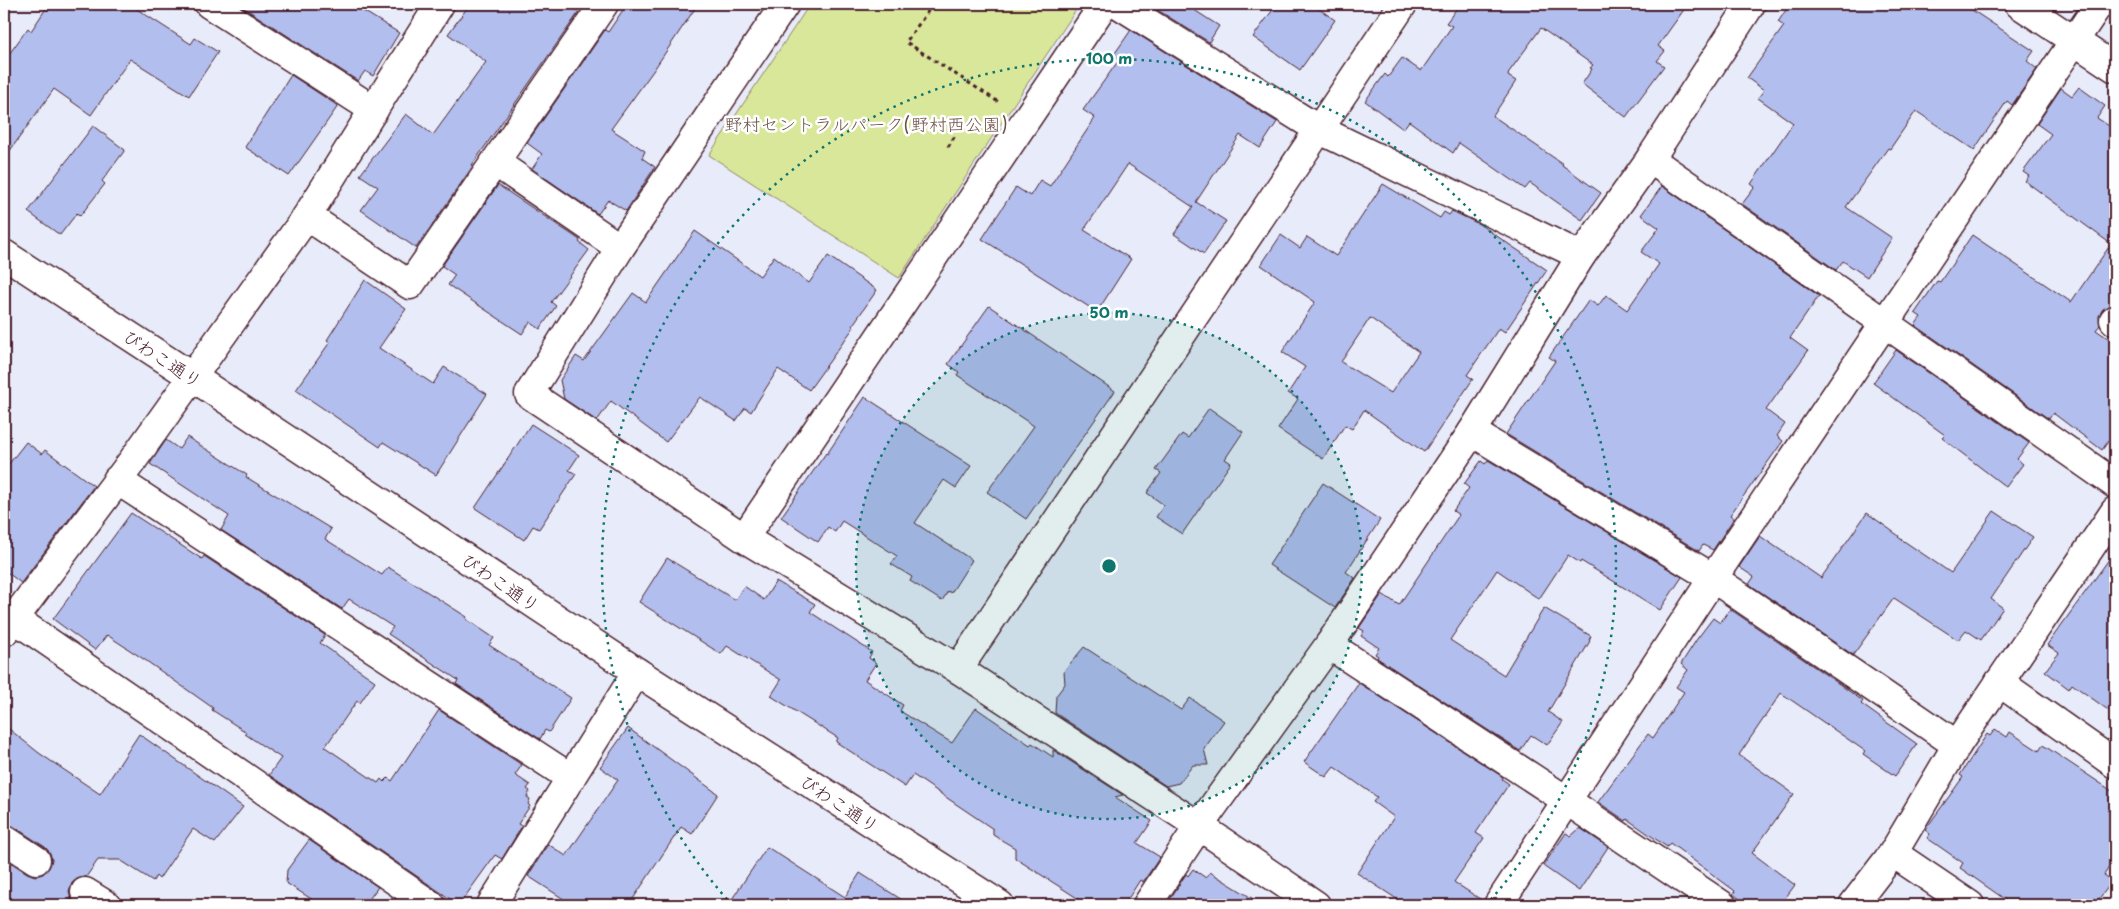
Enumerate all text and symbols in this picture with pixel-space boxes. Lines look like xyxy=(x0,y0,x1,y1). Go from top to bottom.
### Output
text: 100 m xyxy=(1086,46,1132,69)
park label: 野村セントラルパーク(野村西公園) xyxy=(724,110,1008,137)
text: 50 m xyxy=(1090,300,1128,323)
street label: びわこ通り xyxy=(118,322,208,394)
street label: びわこ通り xyxy=(456,546,546,618)
centre of rings xyxy=(1100,557,1118,575)
street label: びわこ通り xyxy=(795,767,885,839)

